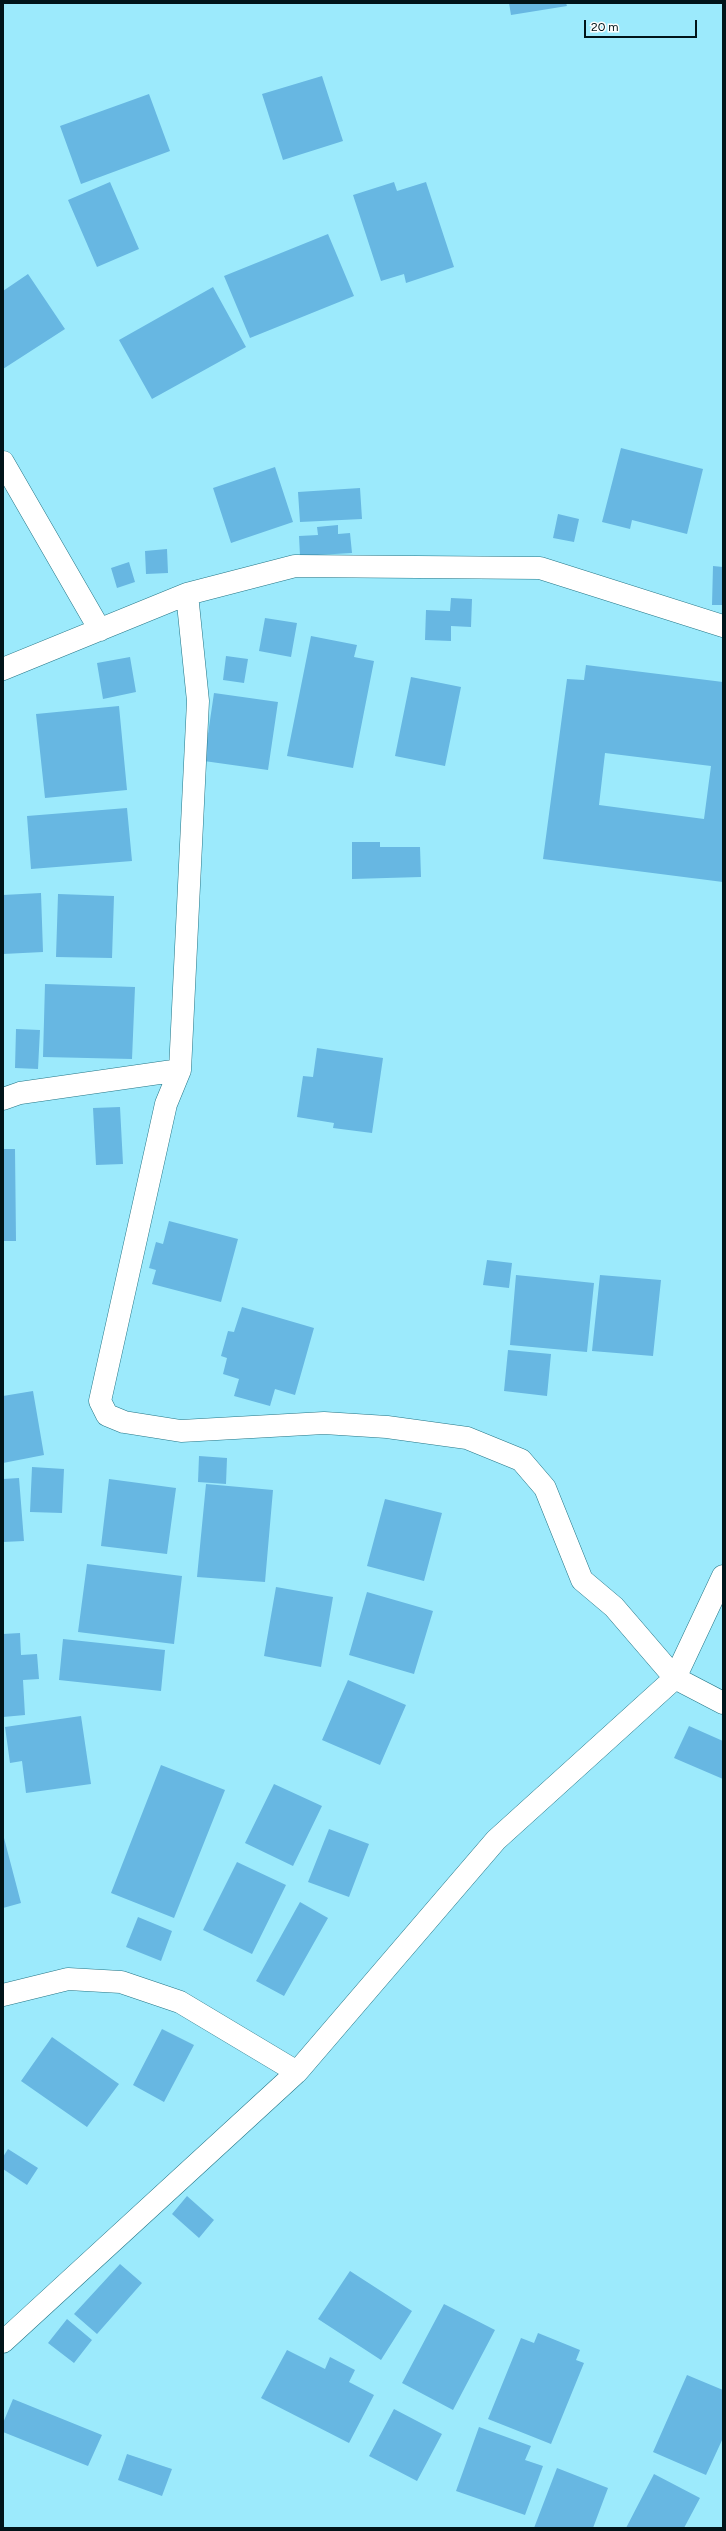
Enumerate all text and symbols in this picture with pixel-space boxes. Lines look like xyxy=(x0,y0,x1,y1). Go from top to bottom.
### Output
scale bar xyxy=(586,12,699,38)
text: 20 m xyxy=(591,20,619,34)

